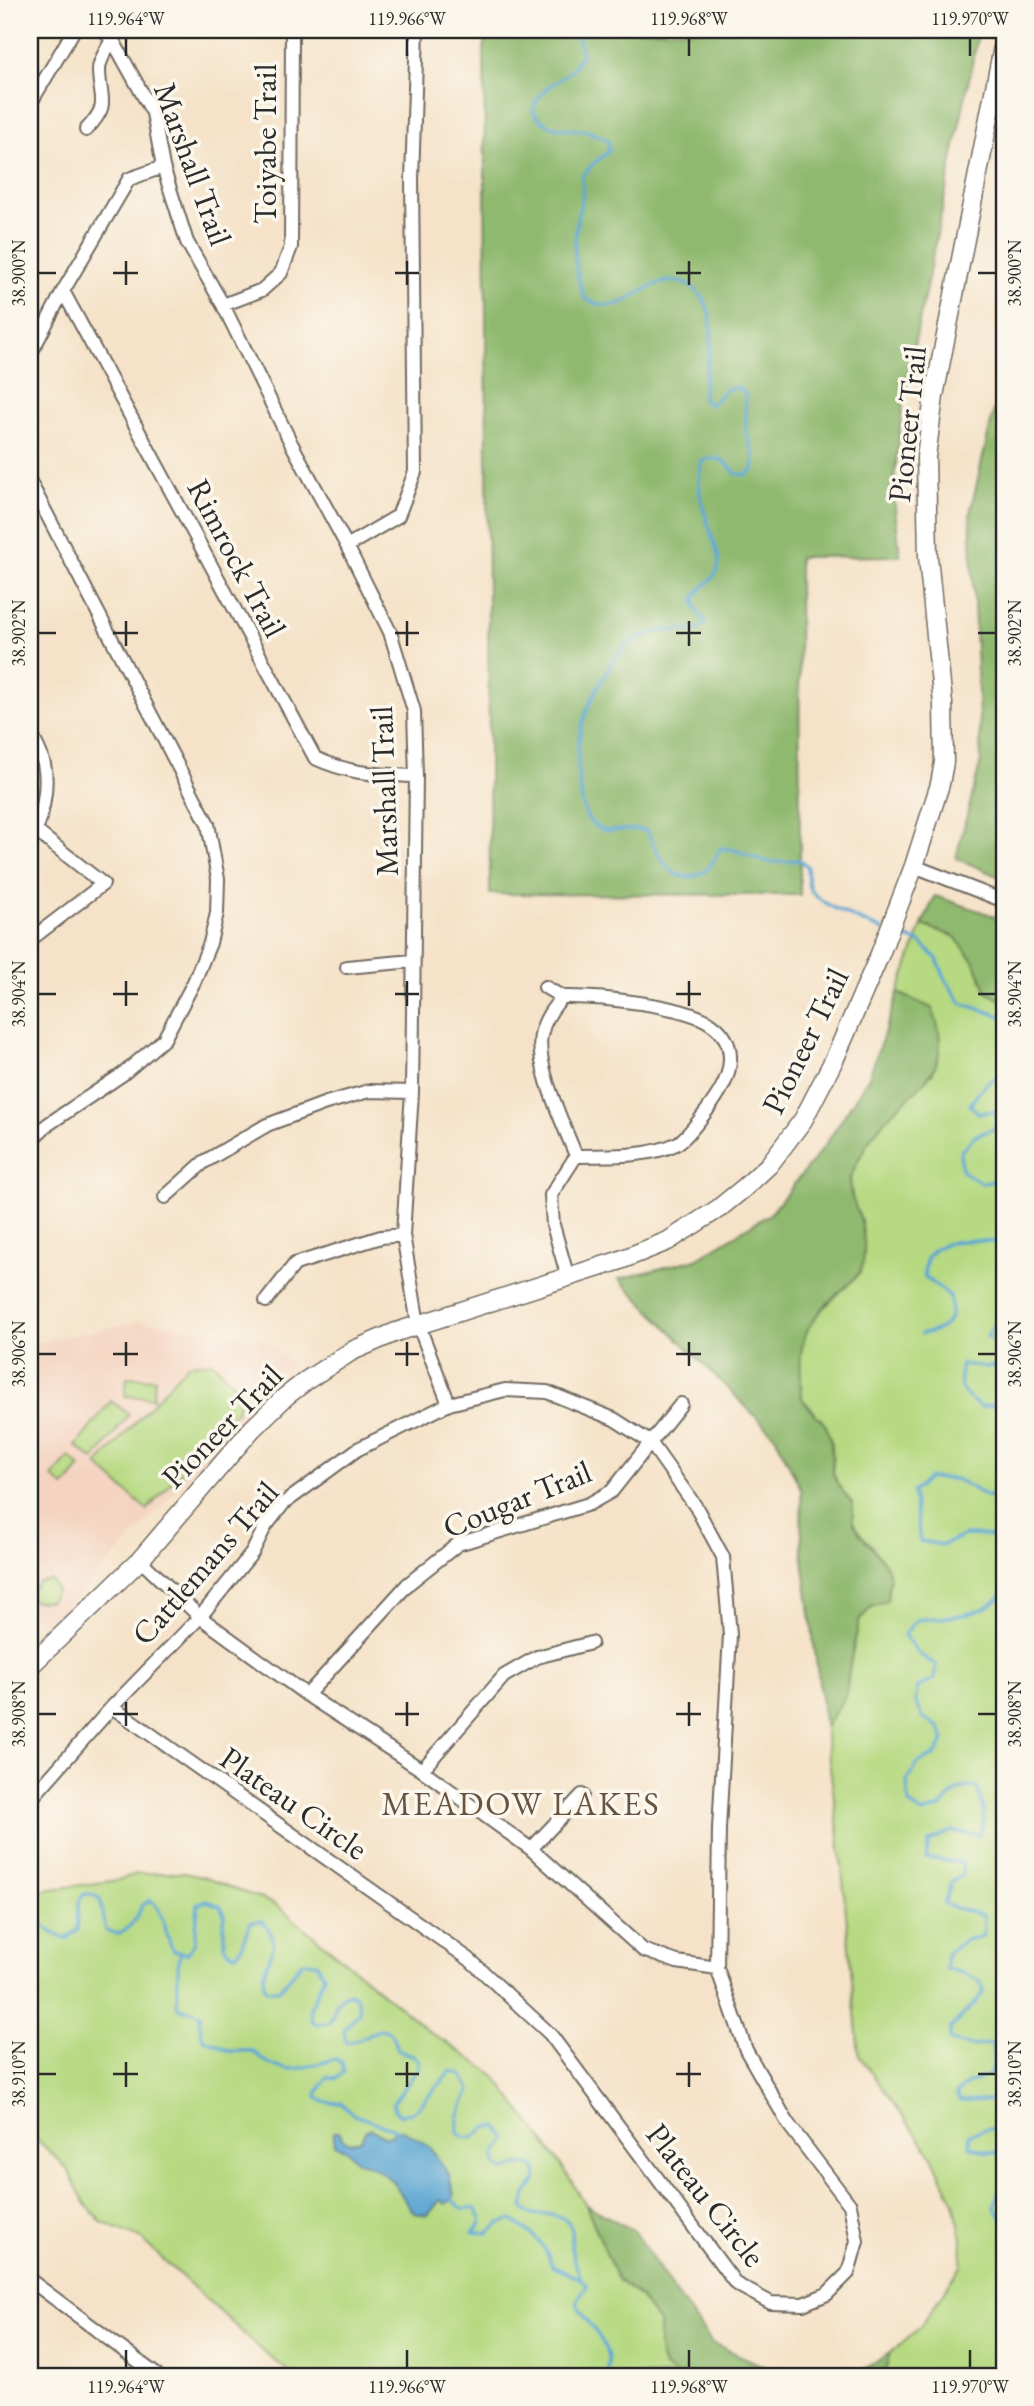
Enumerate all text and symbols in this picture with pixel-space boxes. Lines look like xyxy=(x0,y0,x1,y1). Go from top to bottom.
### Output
text: 119.964°W xyxy=(87,7,165,30)
text: 119.966°W xyxy=(368,7,446,30)
text: 119.968°W xyxy=(650,7,728,30)
text: 119.970°W xyxy=(931,7,1009,30)
street label: Toiyabe Trail xyxy=(244,63,286,224)
street label: Marshall Trail xyxy=(144,77,242,251)
text: 38.900°N xyxy=(7,239,30,306)
text: 38.900°N xyxy=(1003,239,1026,306)
street label: Pioneer Trail xyxy=(878,343,936,504)
street label: Rimrock Trail xyxy=(178,471,296,645)
text: 38.902°N xyxy=(7,599,30,666)
text: 38.902°N xyxy=(1003,599,1026,666)
street label: Marshall Trail xyxy=(360,705,408,877)
text: 38.904°N xyxy=(7,960,30,1027)
text: 38.904°N xyxy=(1003,960,1026,1027)
street label: Pioneer Trail xyxy=(752,961,858,1121)
text: 38.906°N xyxy=(7,1320,30,1387)
text: 38.906°N xyxy=(1003,1320,1026,1387)
street label: Pioneer Trail xyxy=(152,1355,292,1497)
street label: Cougar Trail xyxy=(437,1450,598,1548)
street label: Cattlemans Trail xyxy=(122,1472,288,1654)
text: 38.908°N xyxy=(7,1680,30,1747)
text: 38.908°N xyxy=(1003,1680,1026,1747)
street label: Plateau Circle xyxy=(212,1737,376,1869)
district label: MEADOW LAKES xyxy=(381,1782,661,1825)
text: 38.910°N xyxy=(7,2040,30,2107)
text: 38.910°N xyxy=(1003,2040,1026,2107)
street label: Plateau Circle xyxy=(637,2115,775,2275)
text: 119.964°W xyxy=(87,2375,165,2398)
text: 119.966°W xyxy=(368,2375,446,2398)
text: 119.968°W xyxy=(650,2375,728,2398)
text: 119.970°W xyxy=(931,2375,1009,2398)

